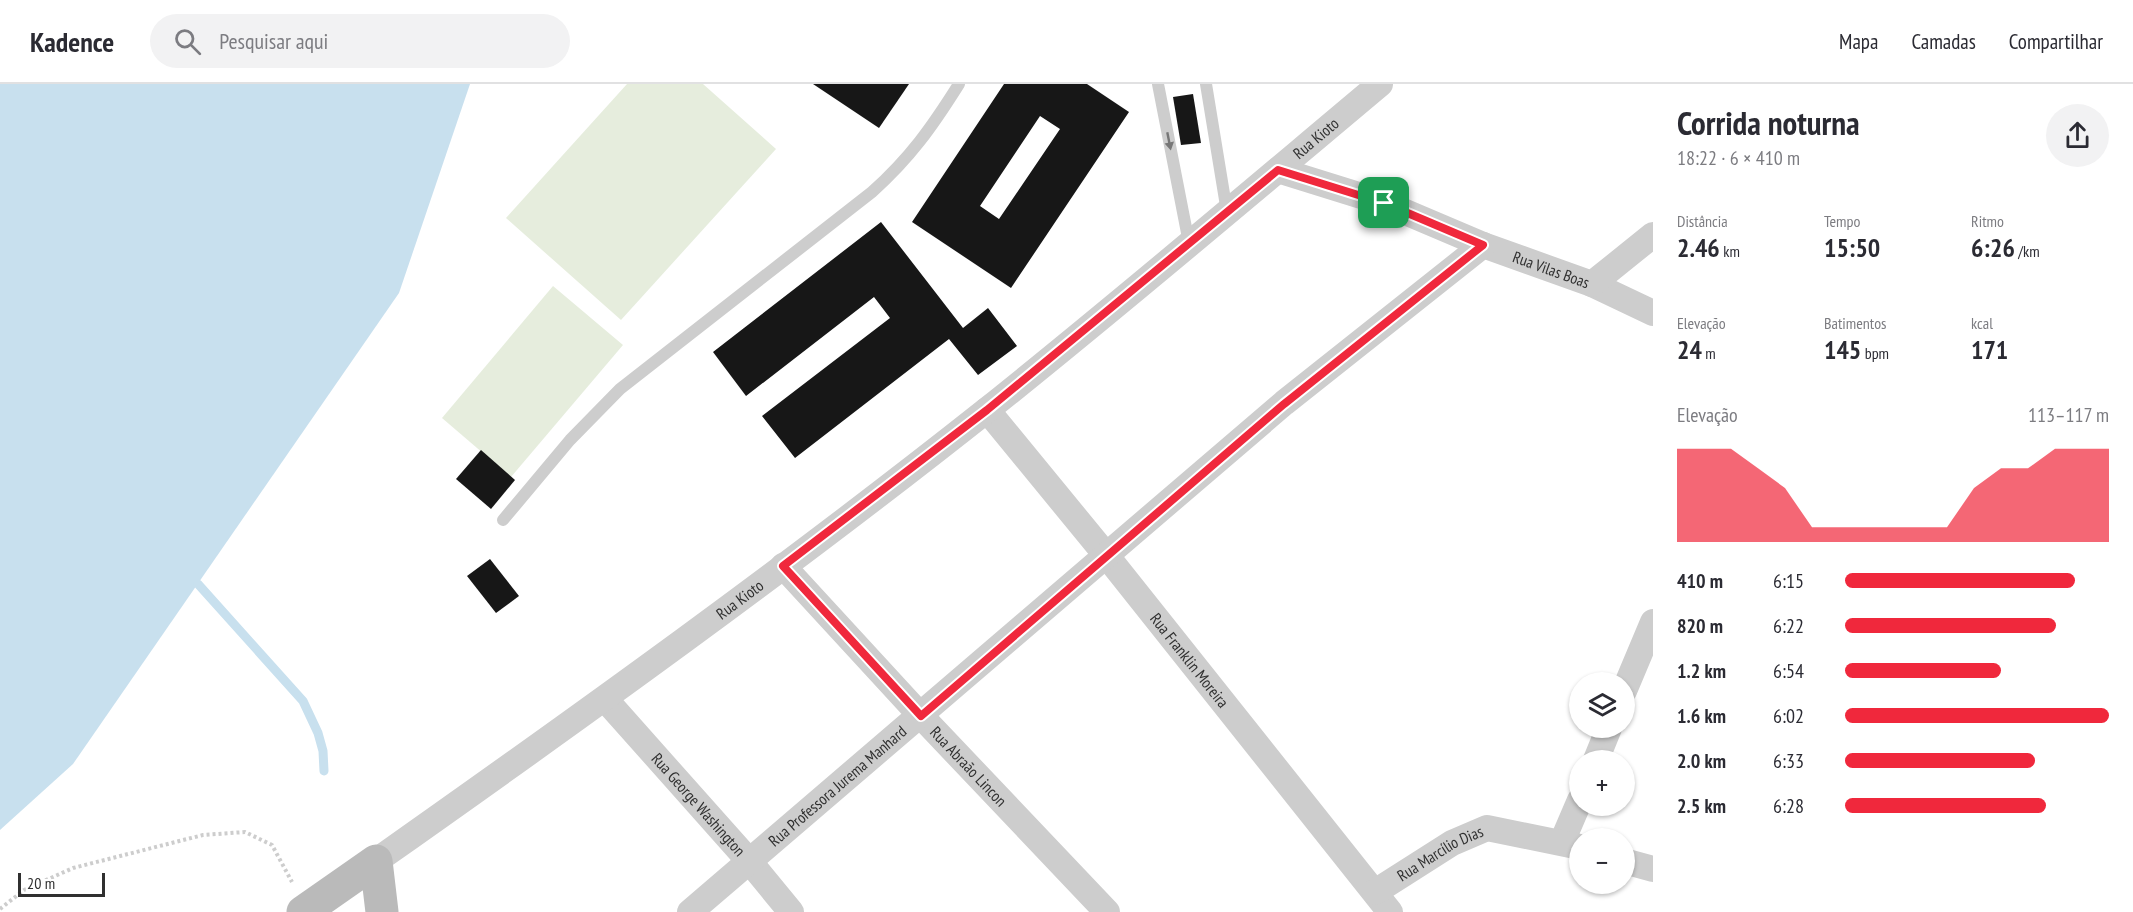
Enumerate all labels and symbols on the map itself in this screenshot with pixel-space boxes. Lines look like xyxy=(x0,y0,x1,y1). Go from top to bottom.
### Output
street label: Rua Kioto xyxy=(1289,113,1343,163)
one-way arrow xyxy=(1165,132,1174,151)
pin xyxy=(1358,177,1409,228)
street label: Rua Vilas Boas xyxy=(1510,246,1592,292)
street label: Rua Kioto xyxy=(712,575,767,623)
street label: Rua Franklin Moreira xyxy=(1146,609,1233,711)
street label: Rua Professora Jurema Manhard xyxy=(764,721,910,850)
street label: Rua Abraão Lincon xyxy=(926,722,1011,810)
street label: Rua George Washington xyxy=(648,749,750,860)
street label: Rua Marcílio Dias xyxy=(1393,821,1486,885)
scale bar xyxy=(18,870,105,898)

